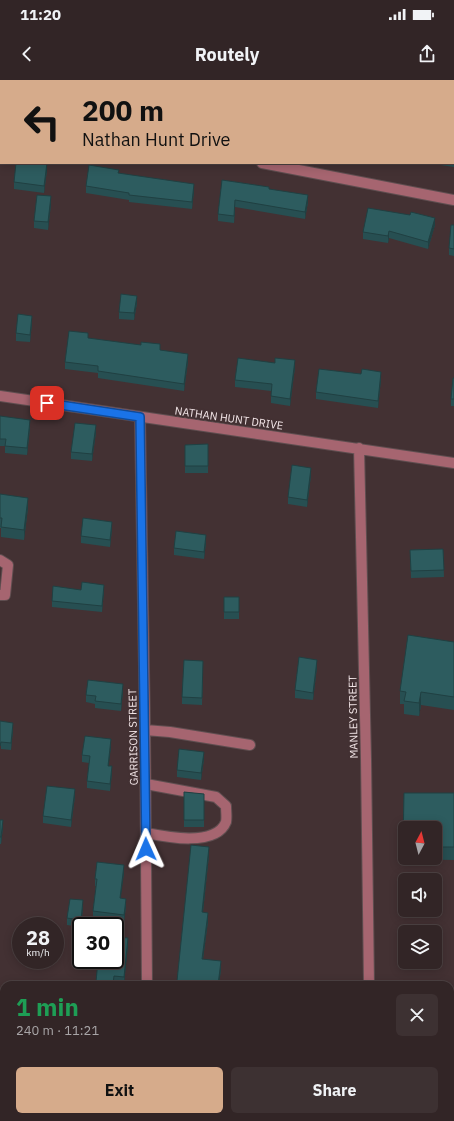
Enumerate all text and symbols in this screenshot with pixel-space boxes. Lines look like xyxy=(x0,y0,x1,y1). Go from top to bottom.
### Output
text: 11:20 xyxy=(20,5,61,24)
icon: back xyxy=(16,43,38,65)
text: Routely xyxy=(195,43,259,66)
icon: share xyxy=(416,43,438,65)
text: 200 m xyxy=(82,92,164,129)
icon: left xyxy=(16,96,68,148)
text: Nathan Hunt Drive xyxy=(82,128,230,151)
pin xyxy=(30,386,64,420)
icon: arrive xyxy=(36,392,58,414)
street label: NATHAN HUNT DRIVE xyxy=(174,403,284,433)
street label: MANLEY STREET xyxy=(345,675,361,759)
street label: GARRISON STREET xyxy=(125,688,141,785)
north arrow xyxy=(398,821,442,865)
map controls xyxy=(398,821,442,969)
position arrow xyxy=(125,828,167,870)
button: sound xyxy=(398,873,442,917)
speed limit sign: 30 xyxy=(72,917,124,969)
text: 28 xyxy=(26,924,50,951)
button: layers xyxy=(398,925,442,969)
text: km/h xyxy=(26,946,50,959)
text: 1 min xyxy=(16,991,79,1023)
button: close xyxy=(396,994,438,1036)
text: 240 m · 11:21 xyxy=(16,1022,99,1039)
button: Exit xyxy=(16,1067,223,1113)
button: Share xyxy=(231,1067,438,1113)

